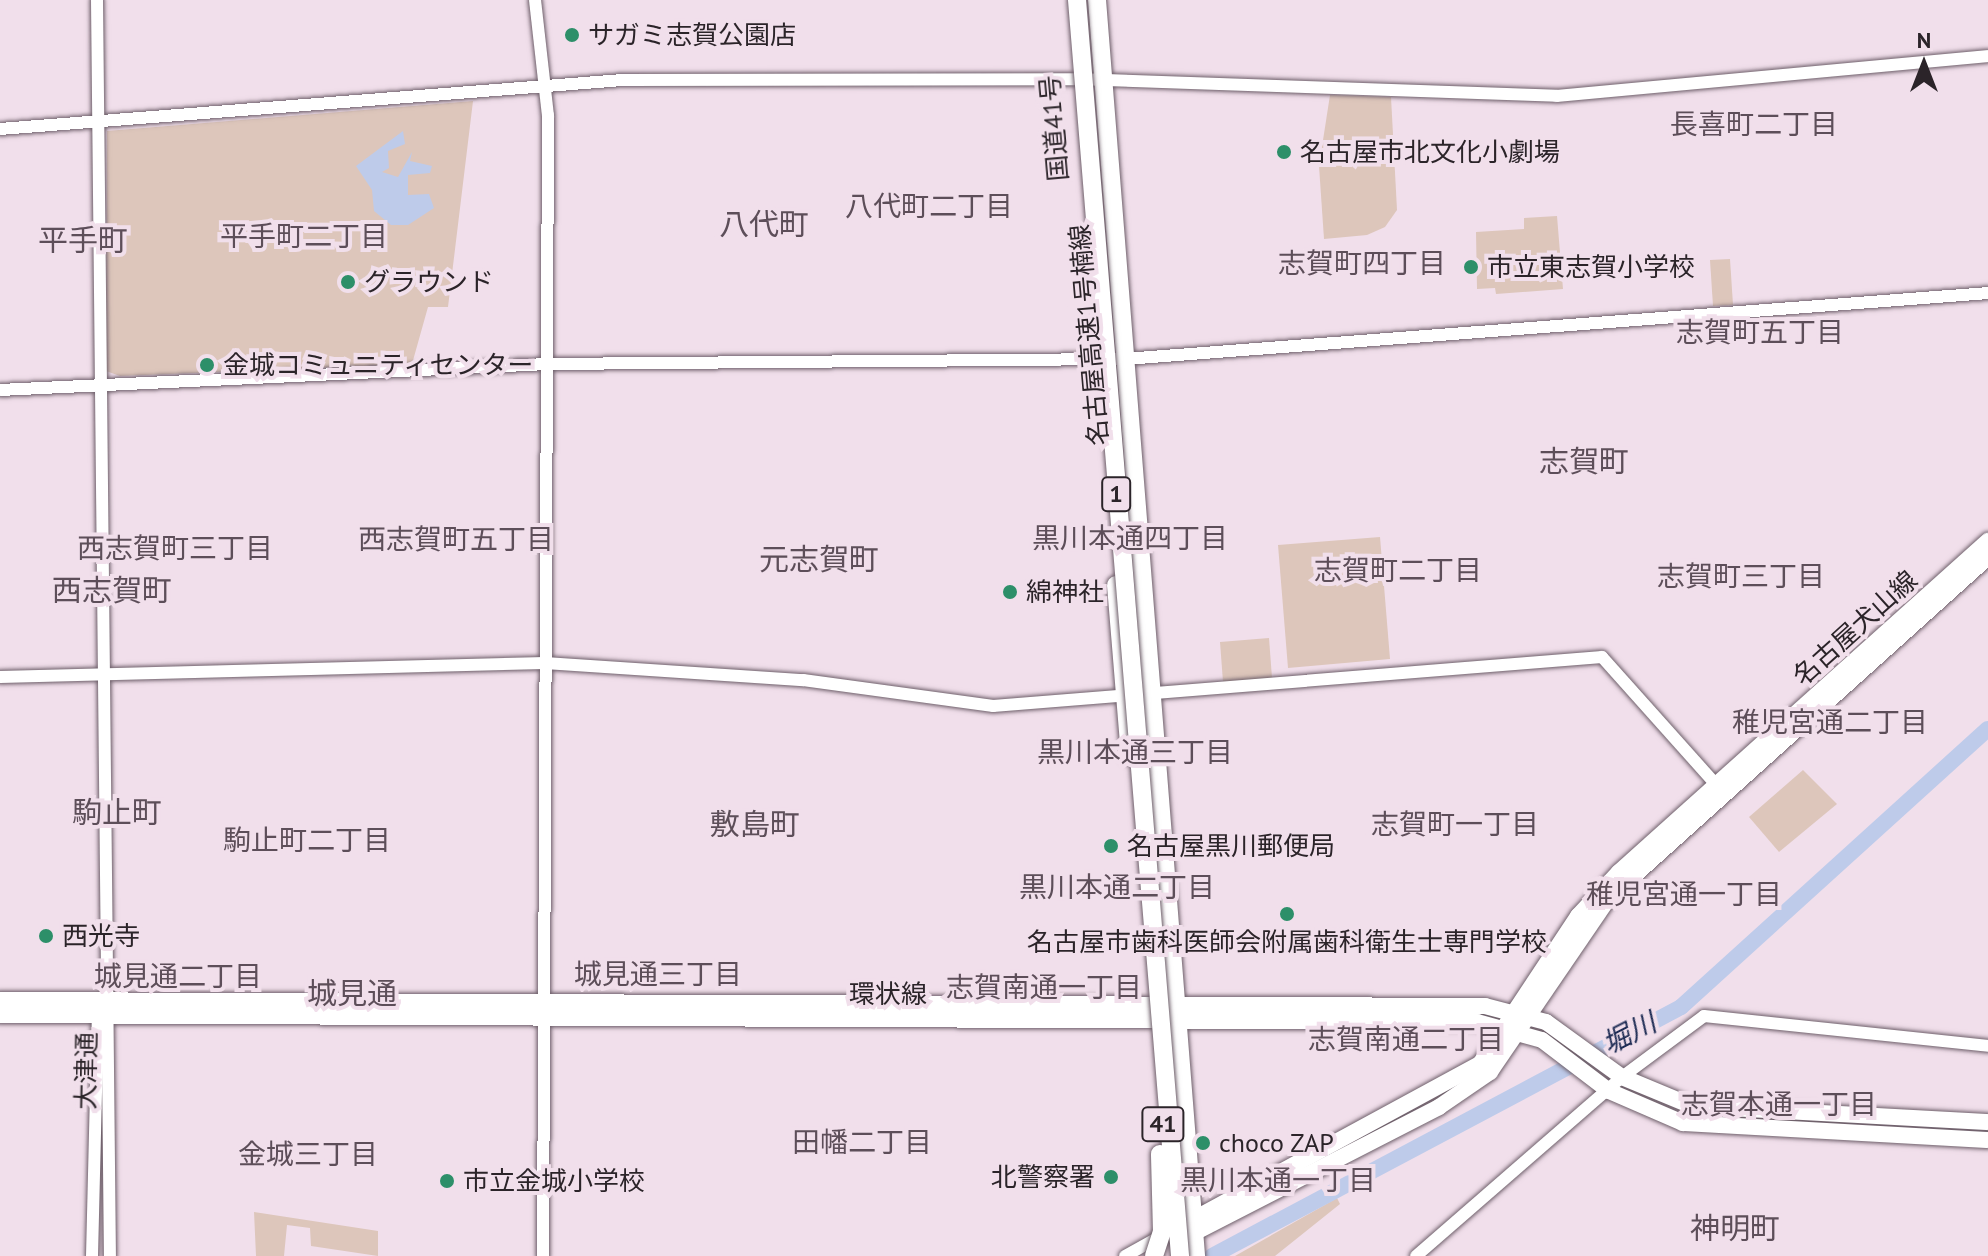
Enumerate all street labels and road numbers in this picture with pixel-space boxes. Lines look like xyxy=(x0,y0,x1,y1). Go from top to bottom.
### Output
street label: 国道41号 xyxy=(1034,74,1074,182)
street label: 名古屋高速1号楠線 xyxy=(1064,223,1114,447)
road number: 1 xyxy=(1100,474,1132,514)
street label: 名古屋犬山線 xyxy=(1787,564,1923,692)
street label: 環状線 xyxy=(849,978,927,1010)
street label: 大津通 xyxy=(70,1032,102,1110)
road number: 41 xyxy=(1141,1104,1185,1144)

